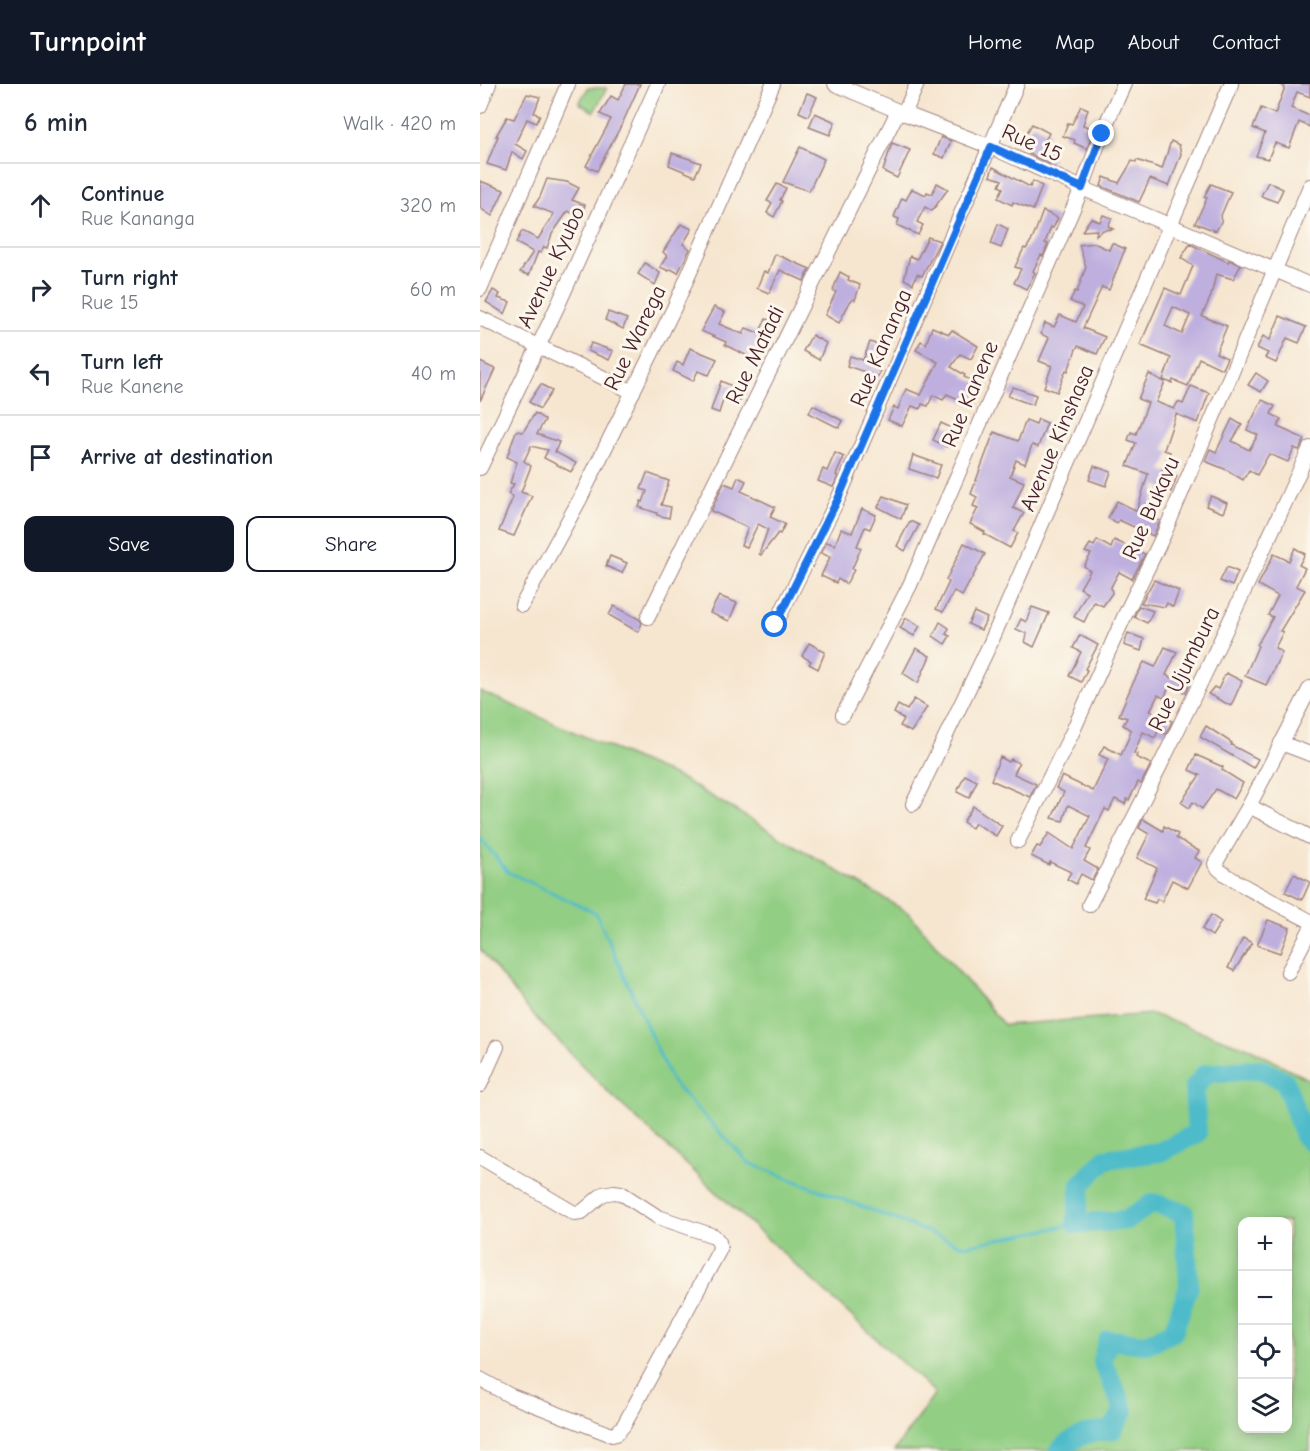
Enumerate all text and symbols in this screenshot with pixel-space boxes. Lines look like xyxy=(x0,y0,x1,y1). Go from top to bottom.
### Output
text: Turnpoint xyxy=(30,26,146,58)
text: Home xyxy=(968,30,1022,54)
text: Map xyxy=(1055,30,1095,54)
text: About xyxy=(1128,30,1179,54)
text: Contact xyxy=(1212,30,1280,54)
text: 6 min xyxy=(24,108,88,138)
text: Walk · 420 m xyxy=(343,112,456,135)
street label: Rue 15 xyxy=(998,118,1066,168)
route end xyxy=(1088,120,1114,146)
text: Continue xyxy=(81,181,164,207)
icon: ahead xyxy=(24,189,57,222)
text: 320 m xyxy=(400,194,456,217)
street label: Avenue Kyubo xyxy=(512,202,590,332)
text: Rue Kananga xyxy=(81,207,195,230)
text: Turn right xyxy=(81,265,178,291)
icon: right xyxy=(24,273,57,306)
text: 60 m xyxy=(410,278,456,301)
street label: Rue Warega xyxy=(598,281,672,395)
street label: Rue Kananga xyxy=(845,285,917,411)
text: Rue 15 xyxy=(81,291,139,314)
street label: Rue Matadi xyxy=(720,302,790,408)
street label: Rue Kanene xyxy=(936,337,1004,451)
text: Turn left xyxy=(81,349,163,375)
icon: left xyxy=(24,357,57,390)
street label: Avenue Kinshasa xyxy=(1014,361,1100,515)
text: 40 m xyxy=(411,362,456,385)
text: Rue Kanene xyxy=(81,375,184,398)
icon: arrive xyxy=(24,441,57,474)
text: Arrive at destination xyxy=(81,444,273,470)
street label: Rue Bukavu xyxy=(1117,453,1185,563)
button: Save xyxy=(24,516,234,572)
button: Share xyxy=(246,516,456,572)
street label: Rue Ujumbura xyxy=(1143,603,1225,735)
route start xyxy=(761,611,787,637)
map controls xyxy=(1238,1217,1292,1433)
button: + xyxy=(1238,1217,1292,1271)
button: − xyxy=(1238,1271,1292,1325)
button: locate xyxy=(1238,1325,1292,1379)
button: layers xyxy=(1238,1379,1292,1433)

